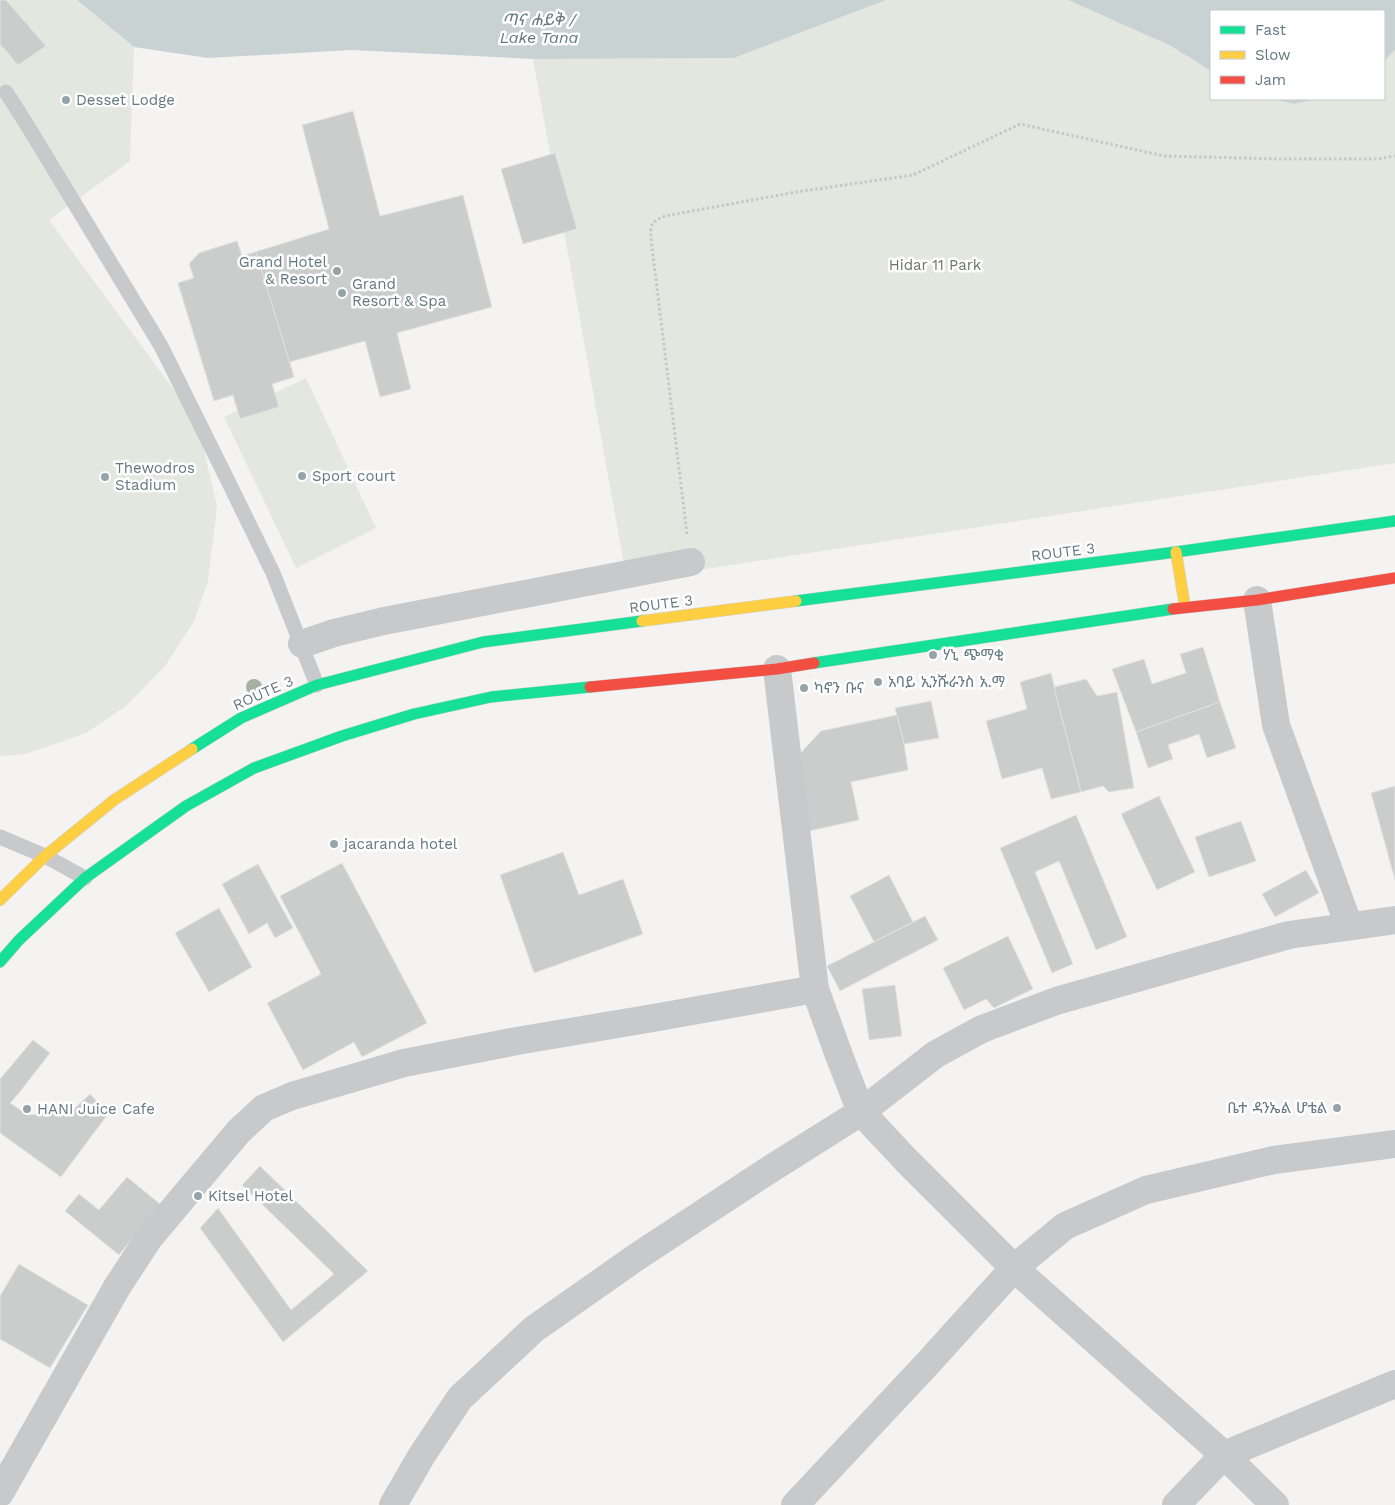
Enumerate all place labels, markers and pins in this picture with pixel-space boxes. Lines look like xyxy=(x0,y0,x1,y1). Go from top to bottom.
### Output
place label: Desset Lodge xyxy=(76,91,175,109)
marker: Desset Lodge xyxy=(60,94,72,106)
place label: Grand Hotel & Resort xyxy=(239,253,328,288)
marker: Grand Hotel & Resort xyxy=(331,265,343,277)
place label: Grand Resort & Spa xyxy=(352,275,447,310)
marker: Grand Resort & Spa xyxy=(336,287,348,299)
place label: Thewodros Stadium xyxy=(115,459,195,494)
place label: Sport court xyxy=(312,467,396,485)
marker: Sport court xyxy=(296,470,308,482)
marker: Thewodros Stadium xyxy=(99,471,111,483)
place label: ሃኒ ጭማቂ xyxy=(943,646,1004,664)
marker: ሃኒ ጭማቂ xyxy=(927,649,939,661)
place label: አባይ ኢንሹራንስ አ.ማ xyxy=(888,673,1005,691)
marker: አባይ ኢንሹራንስ አ.ማ xyxy=(872,676,884,688)
place label: ካኖን ቡና xyxy=(814,679,864,697)
marker: ካኖን ቡና xyxy=(798,682,810,694)
place label: jacaranda hotel xyxy=(342,835,458,853)
marker: jacaranda hotel xyxy=(328,838,340,850)
place label: ቤተ ዳንኤል ሆቴል xyxy=(1227,1099,1327,1117)
place label: HANI Juice Cafe xyxy=(37,1100,155,1118)
marker: ቤተ ዳንኤል ሆቴል xyxy=(1331,1102,1343,1114)
marker: HANI Juice Cafe xyxy=(21,1103,33,1115)
place label: Kitsel Hotel xyxy=(208,1187,294,1205)
marker: Kitsel Hotel xyxy=(192,1190,204,1202)

